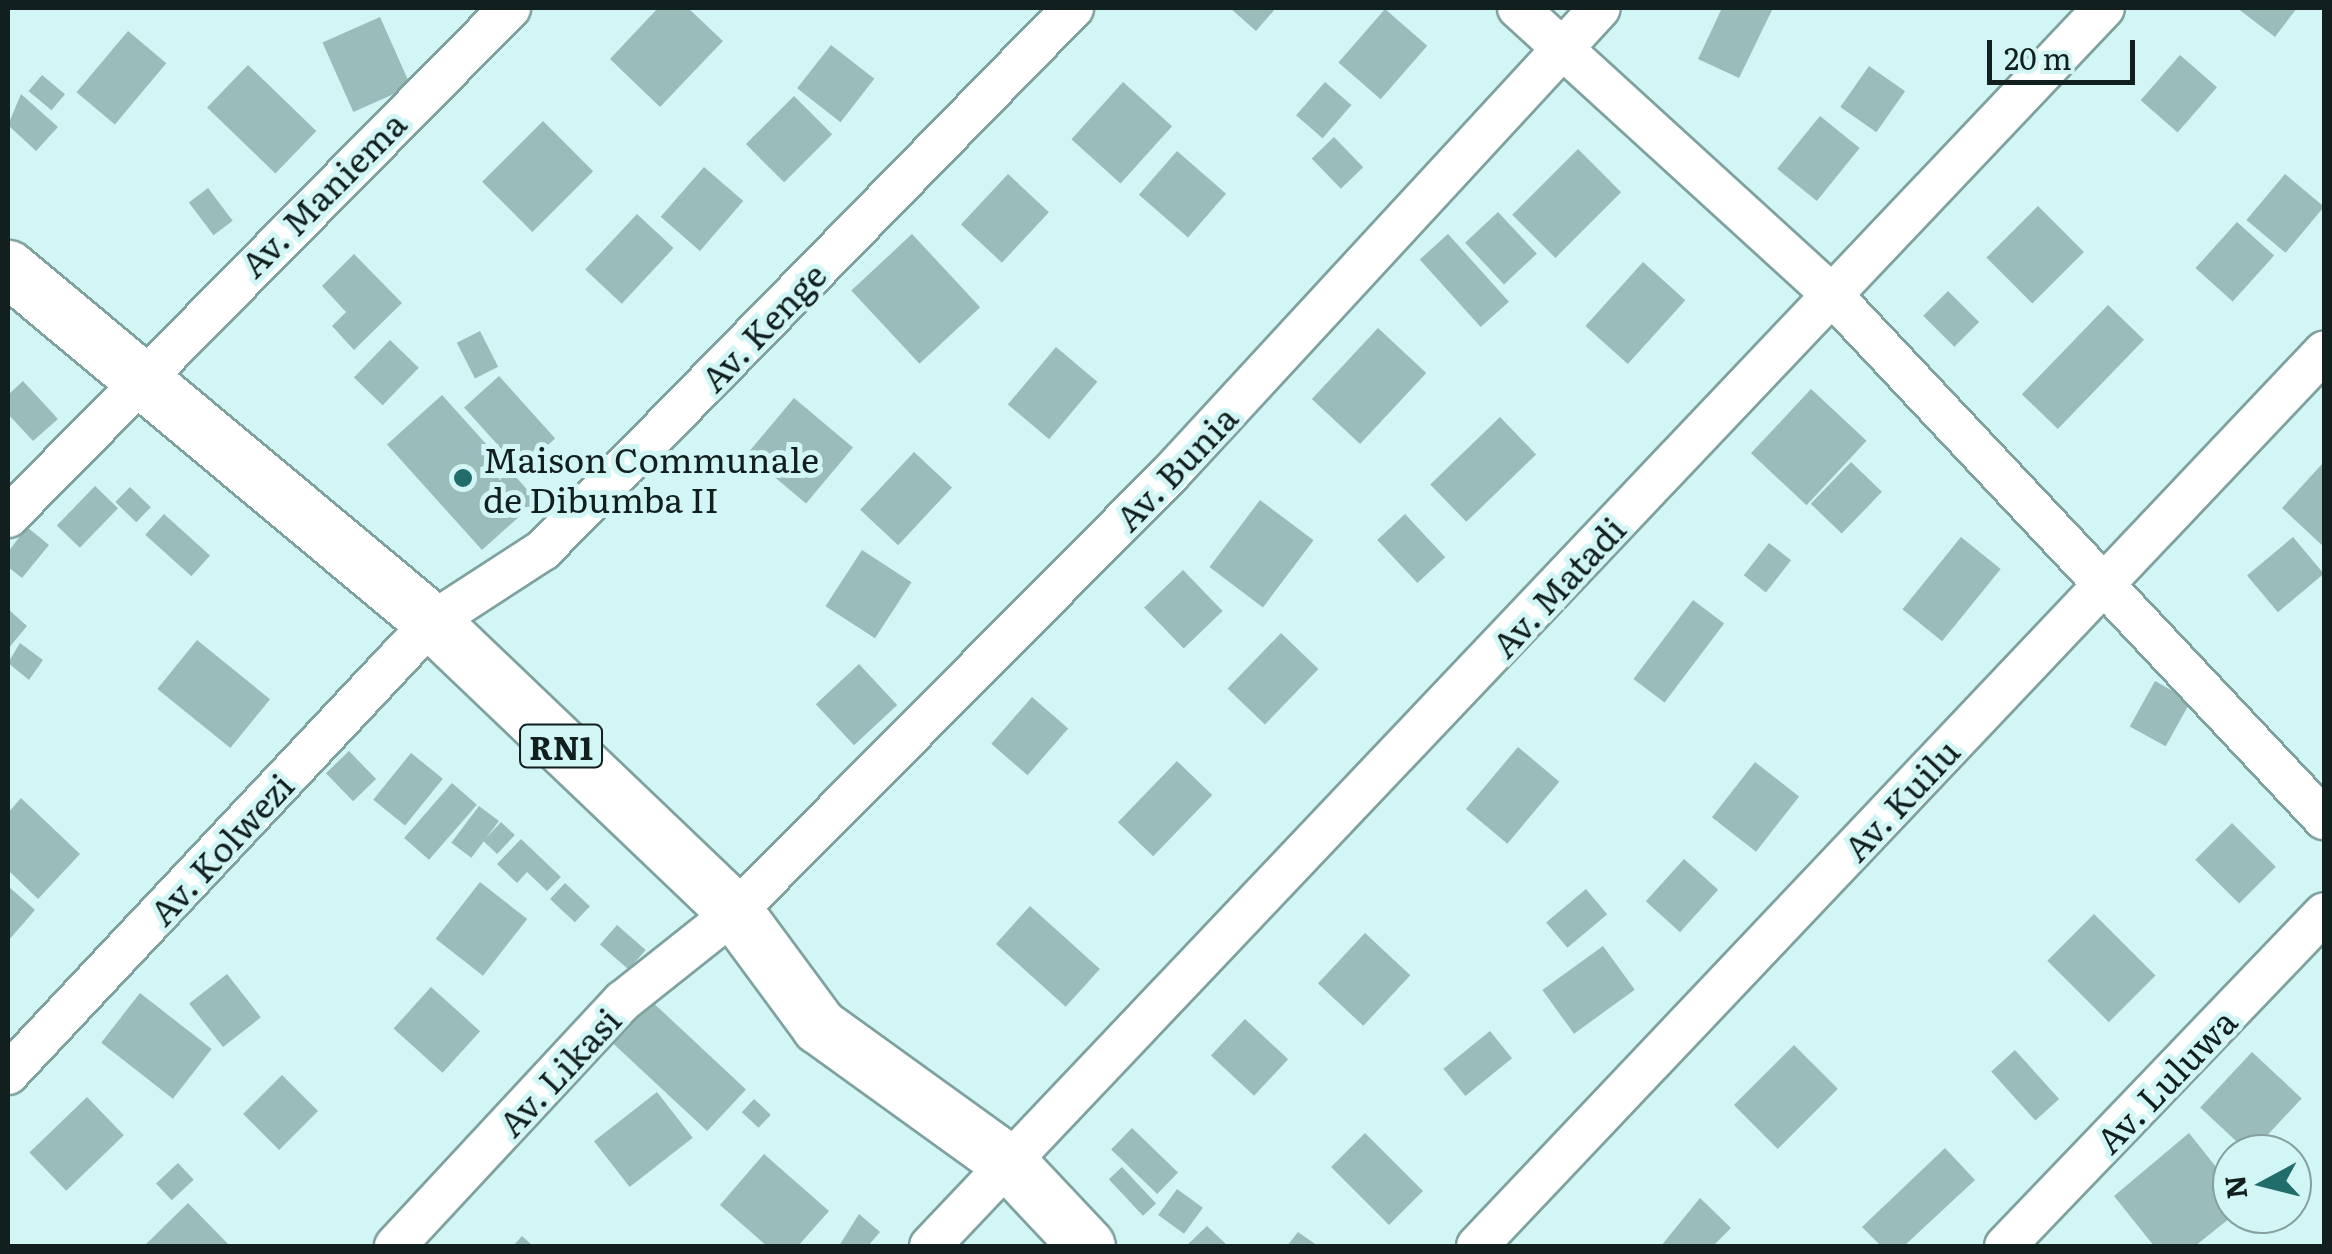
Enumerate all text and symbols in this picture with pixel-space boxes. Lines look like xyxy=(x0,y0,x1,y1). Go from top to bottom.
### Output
scale bar xyxy=(1992,20,2140,82)
text: 20 m xyxy=(2004,35,2072,79)
street label: Av. Maniema xyxy=(230,101,414,285)
street label: Av. Kenge xyxy=(690,253,834,399)
street label: Av. Bunia xyxy=(1105,396,1245,538)
place label: Maison Communale de Dibumba II xyxy=(483,437,819,519)
marker: Maison Communale de Dibumba II xyxy=(452,467,474,489)
street label: Av. Matadi xyxy=(1481,507,1633,665)
road number: RN1 xyxy=(518,719,604,773)
street label: Av. Kuilu xyxy=(1833,730,1967,868)
street label: Av. Kolwezi xyxy=(139,764,301,932)
street label: Av. Likasi xyxy=(488,998,628,1144)
street label: Av. Luluwa xyxy=(2086,999,2244,1161)
north arrow xyxy=(2212,1134,2312,1234)
text: N xyxy=(2212,1173,2256,1202)

